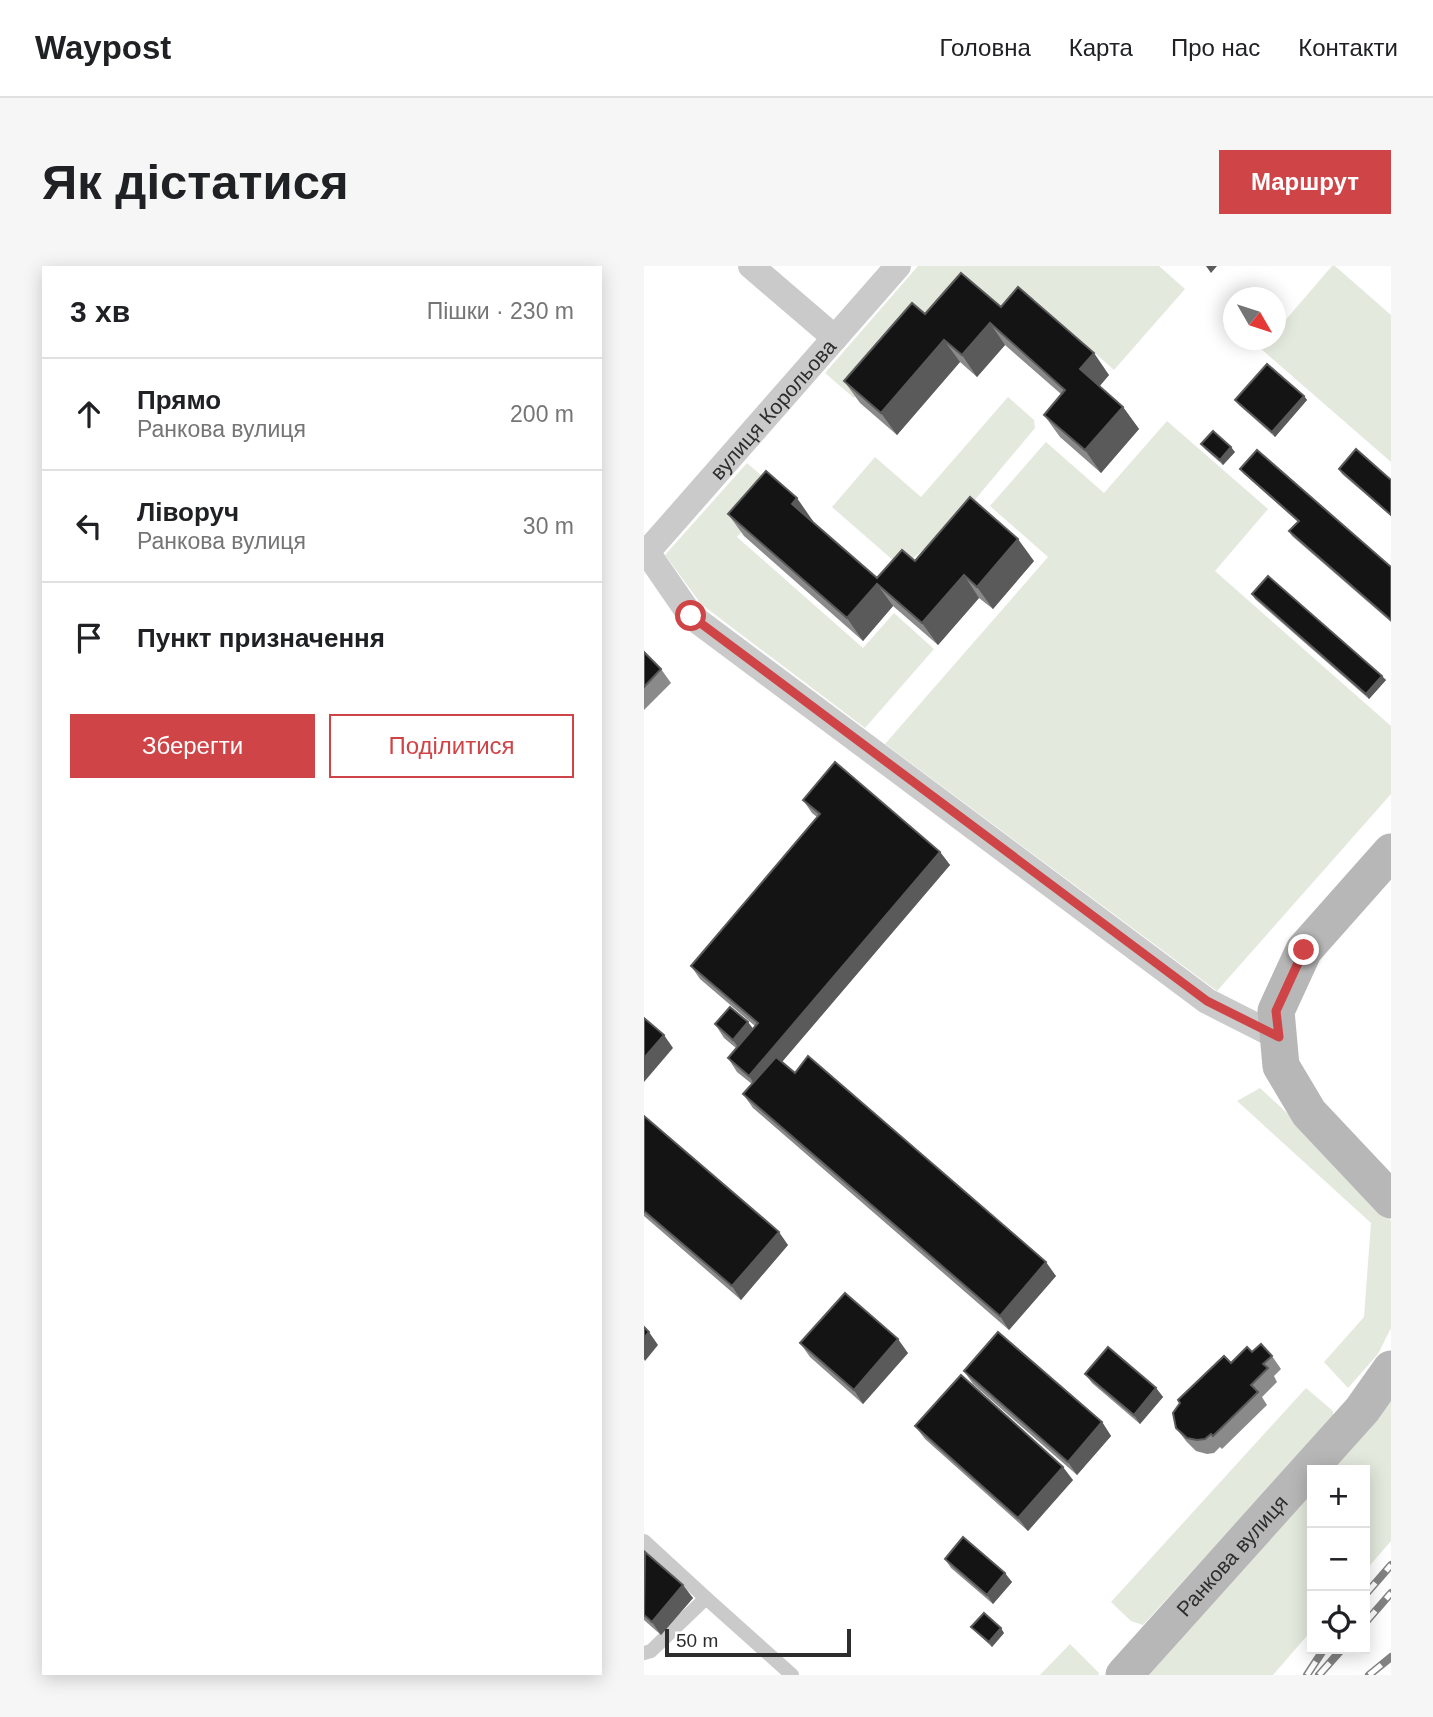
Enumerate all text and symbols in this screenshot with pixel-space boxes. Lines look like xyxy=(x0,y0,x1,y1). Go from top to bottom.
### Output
text: Waypost xyxy=(35,29,171,66)
text: Головна xyxy=(940,34,1031,61)
text: Карта xyxy=(1069,34,1133,61)
text: Про нас xyxy=(1171,34,1260,61)
text: Контакти xyxy=(1298,34,1398,61)
button: Маршрут xyxy=(1219,150,1391,214)
text: Як дістатися xyxy=(42,155,349,209)
north arrow xyxy=(1223,287,1286,350)
text: 3 хв xyxy=(70,295,130,328)
text: Пішки · 230 m xyxy=(427,298,574,324)
street label: вулиця Корольова xyxy=(705,334,840,484)
text: Прямо xyxy=(137,385,221,415)
icon: ahead xyxy=(70,395,108,433)
text: 200 m xyxy=(510,401,574,427)
text: Ранкова вулиця xyxy=(137,416,306,442)
text: Ліворуч xyxy=(137,497,239,527)
icon: left xyxy=(70,507,108,545)
text: 30 m xyxy=(523,513,574,539)
text: Ранкова вулиця xyxy=(137,528,306,554)
route start xyxy=(675,600,706,631)
icon: arrive xyxy=(70,619,108,657)
text: Пункт призначення xyxy=(137,623,385,653)
button: Зберегти xyxy=(70,714,315,778)
button: Поділитися xyxy=(329,714,574,778)
route end xyxy=(1288,934,1319,965)
map controls xyxy=(1307,1465,1370,1654)
button: + xyxy=(1307,1465,1370,1528)
street label: Ранкова вулиця xyxy=(1171,1490,1292,1620)
button: − xyxy=(1307,1528,1370,1591)
button: locate xyxy=(1307,1591,1370,1654)
scale bar xyxy=(665,1626,850,1658)
text: 50 m xyxy=(676,1630,718,1651)

